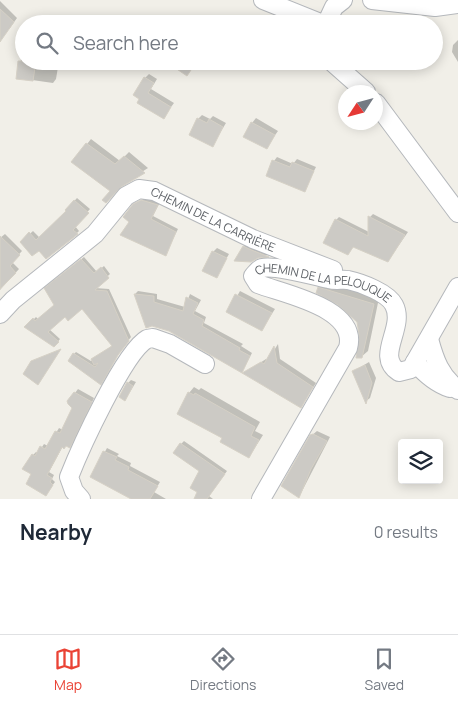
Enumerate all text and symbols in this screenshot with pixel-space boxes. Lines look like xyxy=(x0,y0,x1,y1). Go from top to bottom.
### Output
search box xyxy=(15,15,443,70)
icon: search xyxy=(33,29,61,57)
text: Search here xyxy=(73,30,179,56)
north arrow xyxy=(338,85,383,130)
street label: CHEMIN DE LA CARRIÈRE xyxy=(148,182,278,256)
street label: CHEMIN DE LA PELOUQUE xyxy=(250,259,396,306)
map controls xyxy=(398,439,443,484)
button: layers xyxy=(398,439,443,484)
text: Nearby xyxy=(20,518,92,546)
text: 0 results xyxy=(374,521,438,543)
tab: Map xyxy=(54,645,82,694)
tab: Directions xyxy=(190,645,256,694)
tab: Saved xyxy=(365,645,404,694)

